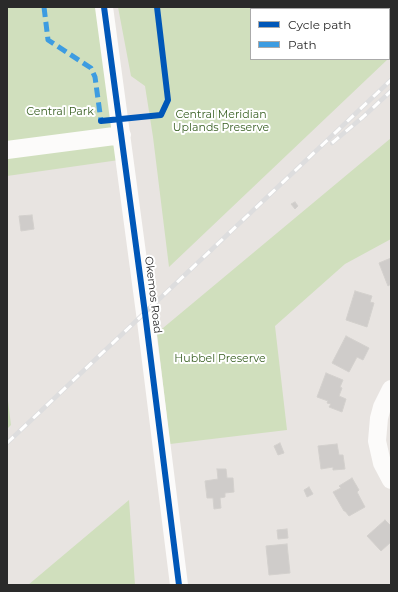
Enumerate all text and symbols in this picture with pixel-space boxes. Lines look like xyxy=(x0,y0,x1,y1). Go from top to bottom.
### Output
legend xyxy=(250,8,390,60)
text: Cycle path xyxy=(288,17,351,32)
text: Path xyxy=(288,37,317,52)
park label: Central Park xyxy=(26,105,94,119)
park label: Central Meridian Uplands Preserve xyxy=(173,108,269,134)
street label: Okemos Road xyxy=(142,256,164,334)
park label: Hubbel Preserve xyxy=(174,352,266,366)

